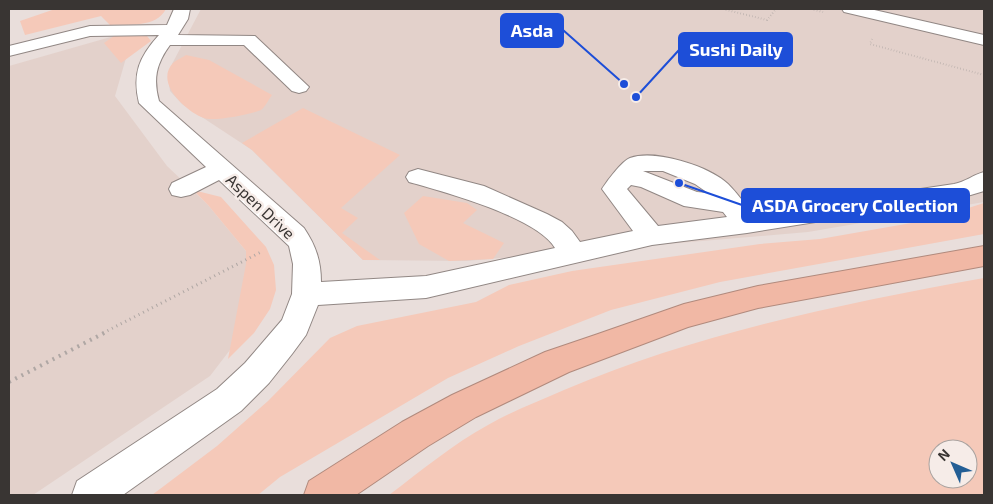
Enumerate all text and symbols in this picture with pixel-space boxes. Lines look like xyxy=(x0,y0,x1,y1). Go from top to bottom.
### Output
callout: Asda xyxy=(501,14,563,47)
text: Asda xyxy=(511,19,553,41)
callout: Sushi Daily xyxy=(679,33,792,66)
text: Sushi Daily xyxy=(689,38,784,60)
street label: Aspen Drive xyxy=(223,169,299,243)
callout: ASDA Grocery Collection xyxy=(742,189,969,222)
text: ASDA Grocery Collection xyxy=(752,194,958,216)
north arrow xyxy=(928,439,978,489)
text: N xyxy=(934,445,953,464)

